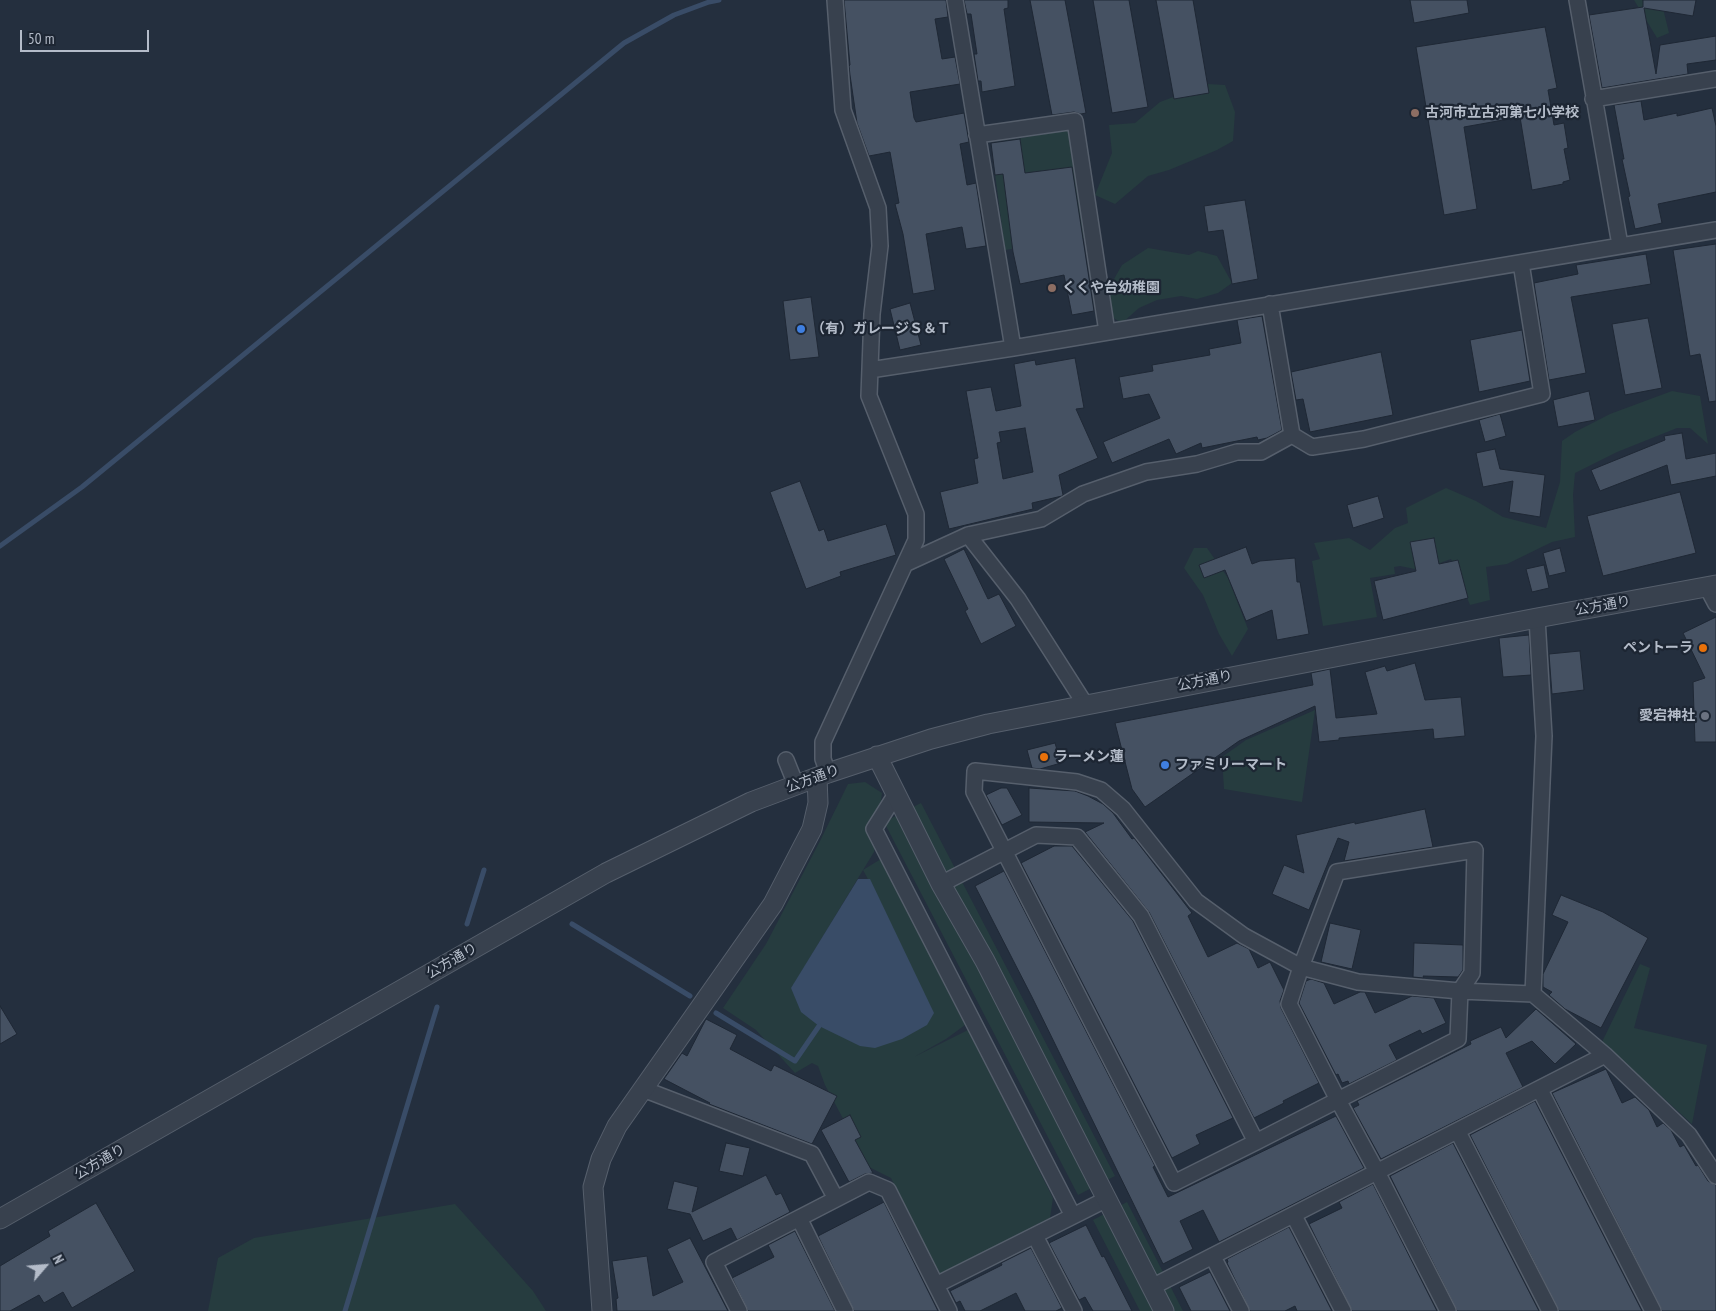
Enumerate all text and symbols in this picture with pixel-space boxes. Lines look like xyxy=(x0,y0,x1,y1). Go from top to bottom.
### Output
scale bar xyxy=(22,20,151,52)
text: 50 m xyxy=(28,29,54,48)
place label: 古河市立古河第七小学校 xyxy=(1425,105,1579,121)
marker: 古河市立古河第七小学校 xyxy=(1409,107,1421,119)
place label: くくや台幼稚園 xyxy=(1062,280,1160,296)
marker: くくや台幼稚園 xyxy=(1046,282,1058,294)
place label: （有）ガレージＳ＆Ｔ xyxy=(811,321,951,337)
marker: （有）ガレージＳ＆Ｔ xyxy=(795,323,807,335)
street label: 公方通り xyxy=(1574,593,1632,619)
place label: ペントーラ xyxy=(1623,640,1693,656)
marker: ペントーラ xyxy=(1697,642,1709,654)
street label: 公方通り xyxy=(1176,667,1234,695)
place label: 愛宕神社 xyxy=(1639,708,1695,724)
marker: 愛宕神社 xyxy=(1699,710,1711,722)
place label: ラーメン蓮 xyxy=(1054,749,1124,765)
marker: ラーメン蓮 xyxy=(1038,751,1050,763)
place label: ファミリーマート xyxy=(1175,757,1287,773)
marker: ファミリーマート xyxy=(1159,759,1171,771)
street label: 公方通り xyxy=(784,762,842,796)
street label: 公方通り xyxy=(424,940,480,982)
street label: 公方通り xyxy=(72,1141,128,1183)
north arrow xyxy=(20,1241,70,1291)
text: N xyxy=(49,1252,68,1267)

